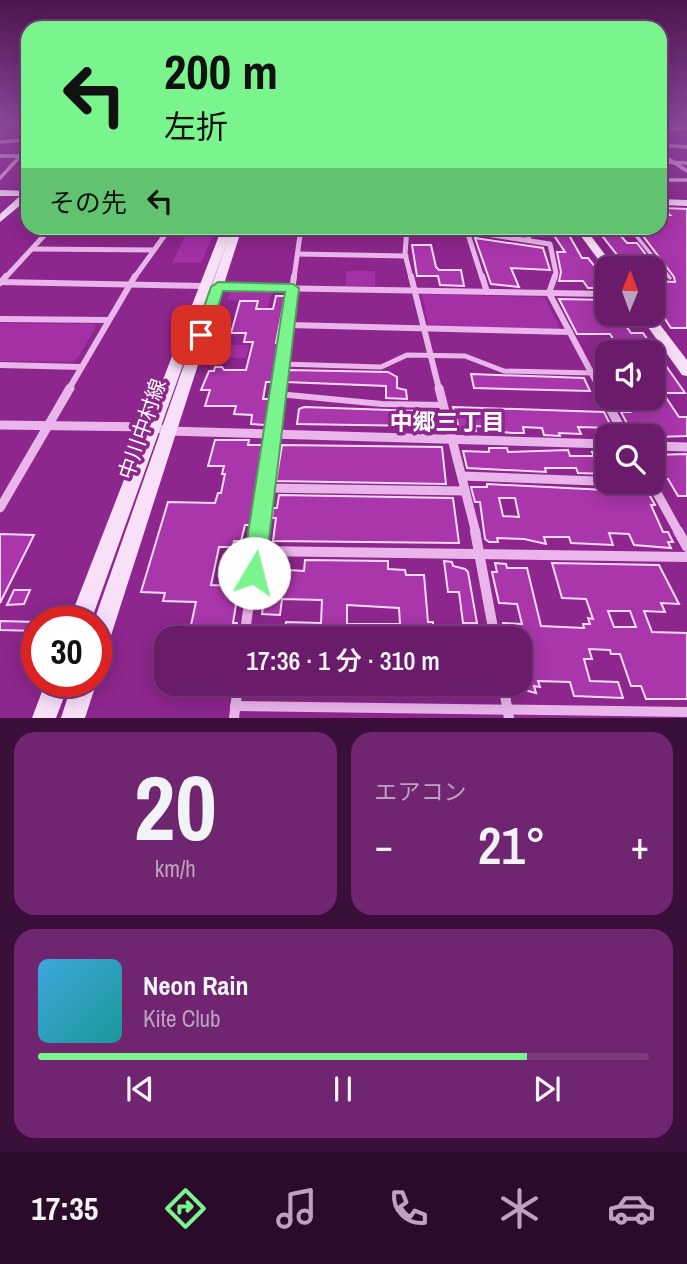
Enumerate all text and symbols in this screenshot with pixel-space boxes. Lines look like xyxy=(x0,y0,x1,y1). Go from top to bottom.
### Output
text: 200 m xyxy=(164,38,278,104)
icon: left xyxy=(49,49,140,140)
text: 左折 xyxy=(164,105,228,148)
icon: left xyxy=(141,182,179,220)
text: その先 xyxy=(49,185,127,220)
north arrow xyxy=(595,256,665,326)
map controls xyxy=(595,256,665,494)
pin xyxy=(171,305,231,365)
icon: arrive xyxy=(182,316,220,354)
button: sound xyxy=(595,340,665,410)
street label: 中川中村線 xyxy=(111,375,173,483)
district label: 中郷三丁目 xyxy=(390,406,505,437)
button: search xyxy=(595,424,665,494)
position arrow xyxy=(217,536,291,610)
speed limit sign: 30 xyxy=(21,606,112,697)
text: 17:36 · 1 分 · 310 m xyxy=(246,643,440,678)
text: 20 xyxy=(134,746,217,868)
text: エアコン xyxy=(375,776,467,807)
text: 21° xyxy=(478,810,546,880)
text: − xyxy=(375,820,393,871)
text: + xyxy=(631,820,649,871)
text: km/h xyxy=(155,853,196,884)
text: Neon Rain xyxy=(143,968,248,1003)
text: Kite Club xyxy=(143,1003,221,1034)
icon: previous xyxy=(121,1070,159,1108)
icon: pause xyxy=(324,1070,362,1108)
icon: next xyxy=(528,1070,566,1108)
icon: directions xyxy=(161,1184,210,1233)
icon: music xyxy=(272,1184,321,1233)
icon: phone xyxy=(384,1184,433,1233)
icon: climate xyxy=(495,1184,544,1233)
icon: car xyxy=(607,1184,656,1233)
text: 17:35 xyxy=(31,1187,98,1230)

